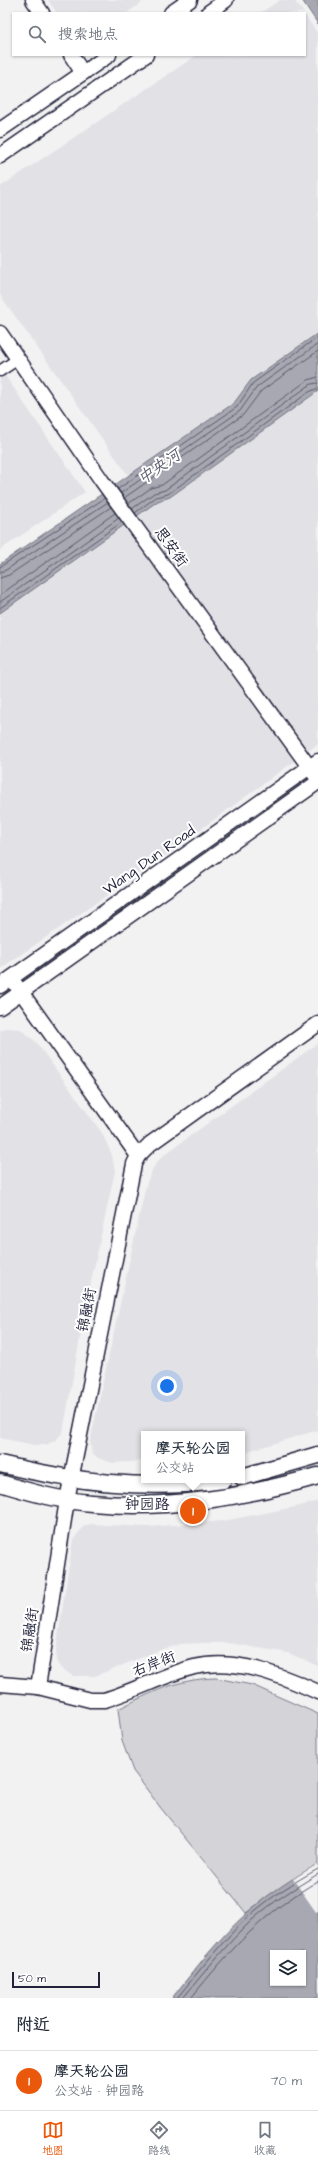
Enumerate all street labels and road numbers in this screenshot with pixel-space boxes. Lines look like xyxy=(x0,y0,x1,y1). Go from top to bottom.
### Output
street label: 思安街 xyxy=(149,523,193,571)
street label: Wang Dun Road xyxy=(99,820,200,900)
street label: 锦融街 xyxy=(72,1286,102,1334)
street label: 钟园路 xyxy=(124,1494,170,1515)
street label: 锦融街 xyxy=(16,1606,44,1654)
street label: 右岸街 xyxy=(129,1646,179,1682)

